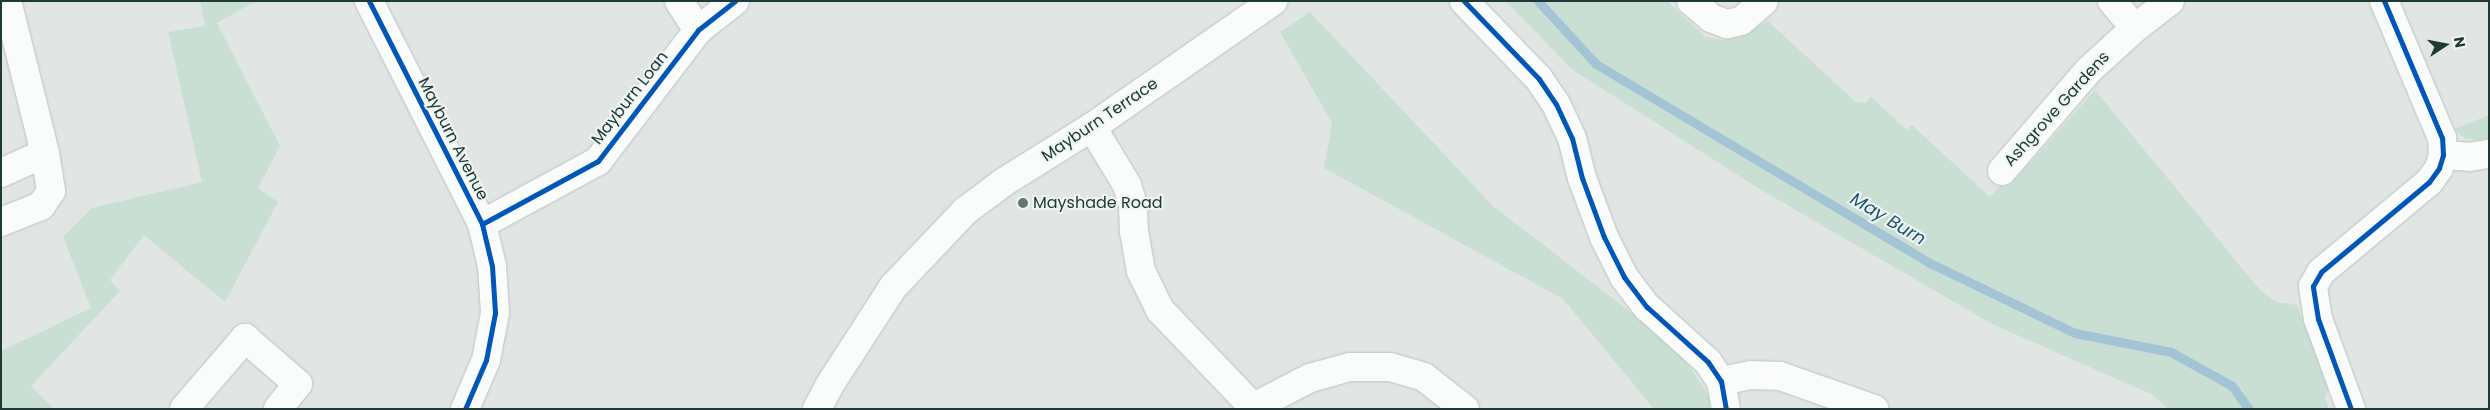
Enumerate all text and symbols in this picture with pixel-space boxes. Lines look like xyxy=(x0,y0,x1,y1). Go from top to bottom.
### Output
north arrow xyxy=(2420,20,2470,70)
text: N xyxy=(2449,35,2471,49)
street label: Mayburn Loan xyxy=(588,47,672,149)
street label: Ashgrove Gardens xyxy=(2000,48,2114,170)
street label: Mayburn Avenue xyxy=(414,74,492,204)
street label: Mayburn Terrace xyxy=(1038,74,1162,166)
water label: May Burn xyxy=(1846,188,1930,250)
place label: Mayshade Road xyxy=(1033,193,1163,213)
marker: Mayshade Road xyxy=(1017,197,1029,209)

